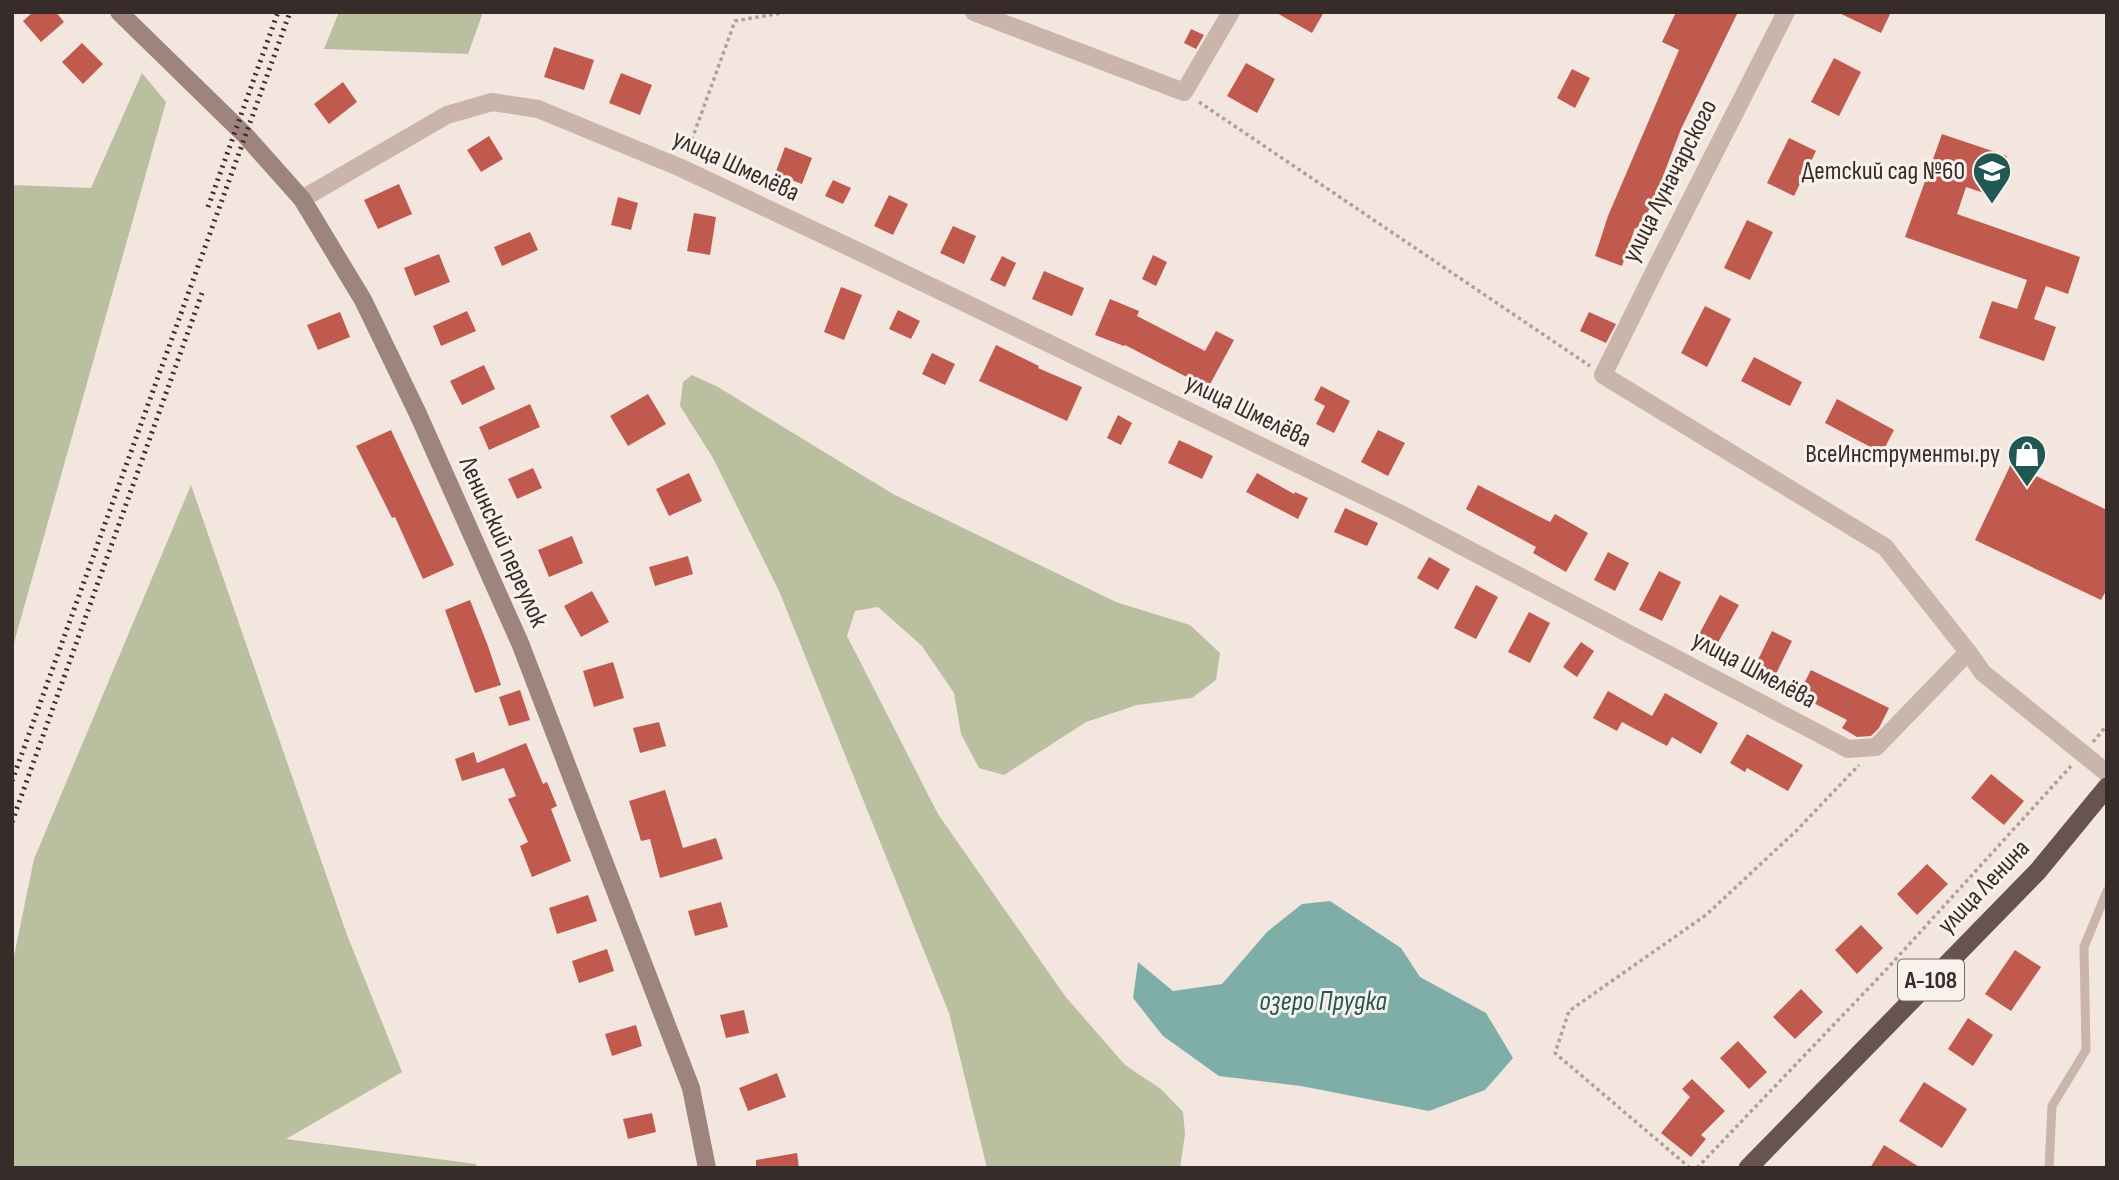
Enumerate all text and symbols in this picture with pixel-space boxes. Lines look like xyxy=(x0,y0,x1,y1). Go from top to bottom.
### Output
street label: улица Луначарского xyxy=(1616,94,1724,268)
street label: улица Шмелёва xyxy=(668,123,804,209)
school or university icon: Детский сад №60 xyxy=(1971,150,2013,205)
place label: Детский сад №60 xyxy=(1802,156,1965,187)
street label: улица Шмелёва xyxy=(1180,367,1316,455)
shop icon: ВсеИнструменты.ру xyxy=(2006,433,2048,488)
place label: ВсеИнструменты.ру xyxy=(1805,439,2000,470)
street label: Ленинский переулок xyxy=(451,451,554,632)
street label: улица Шмелёва xyxy=(1687,624,1821,716)
street label: улица Ленина xyxy=(1931,833,2037,941)
road number: А-108 xyxy=(1898,960,1964,1000)
water label: озеро Прудка xyxy=(1259,985,1387,1018)

